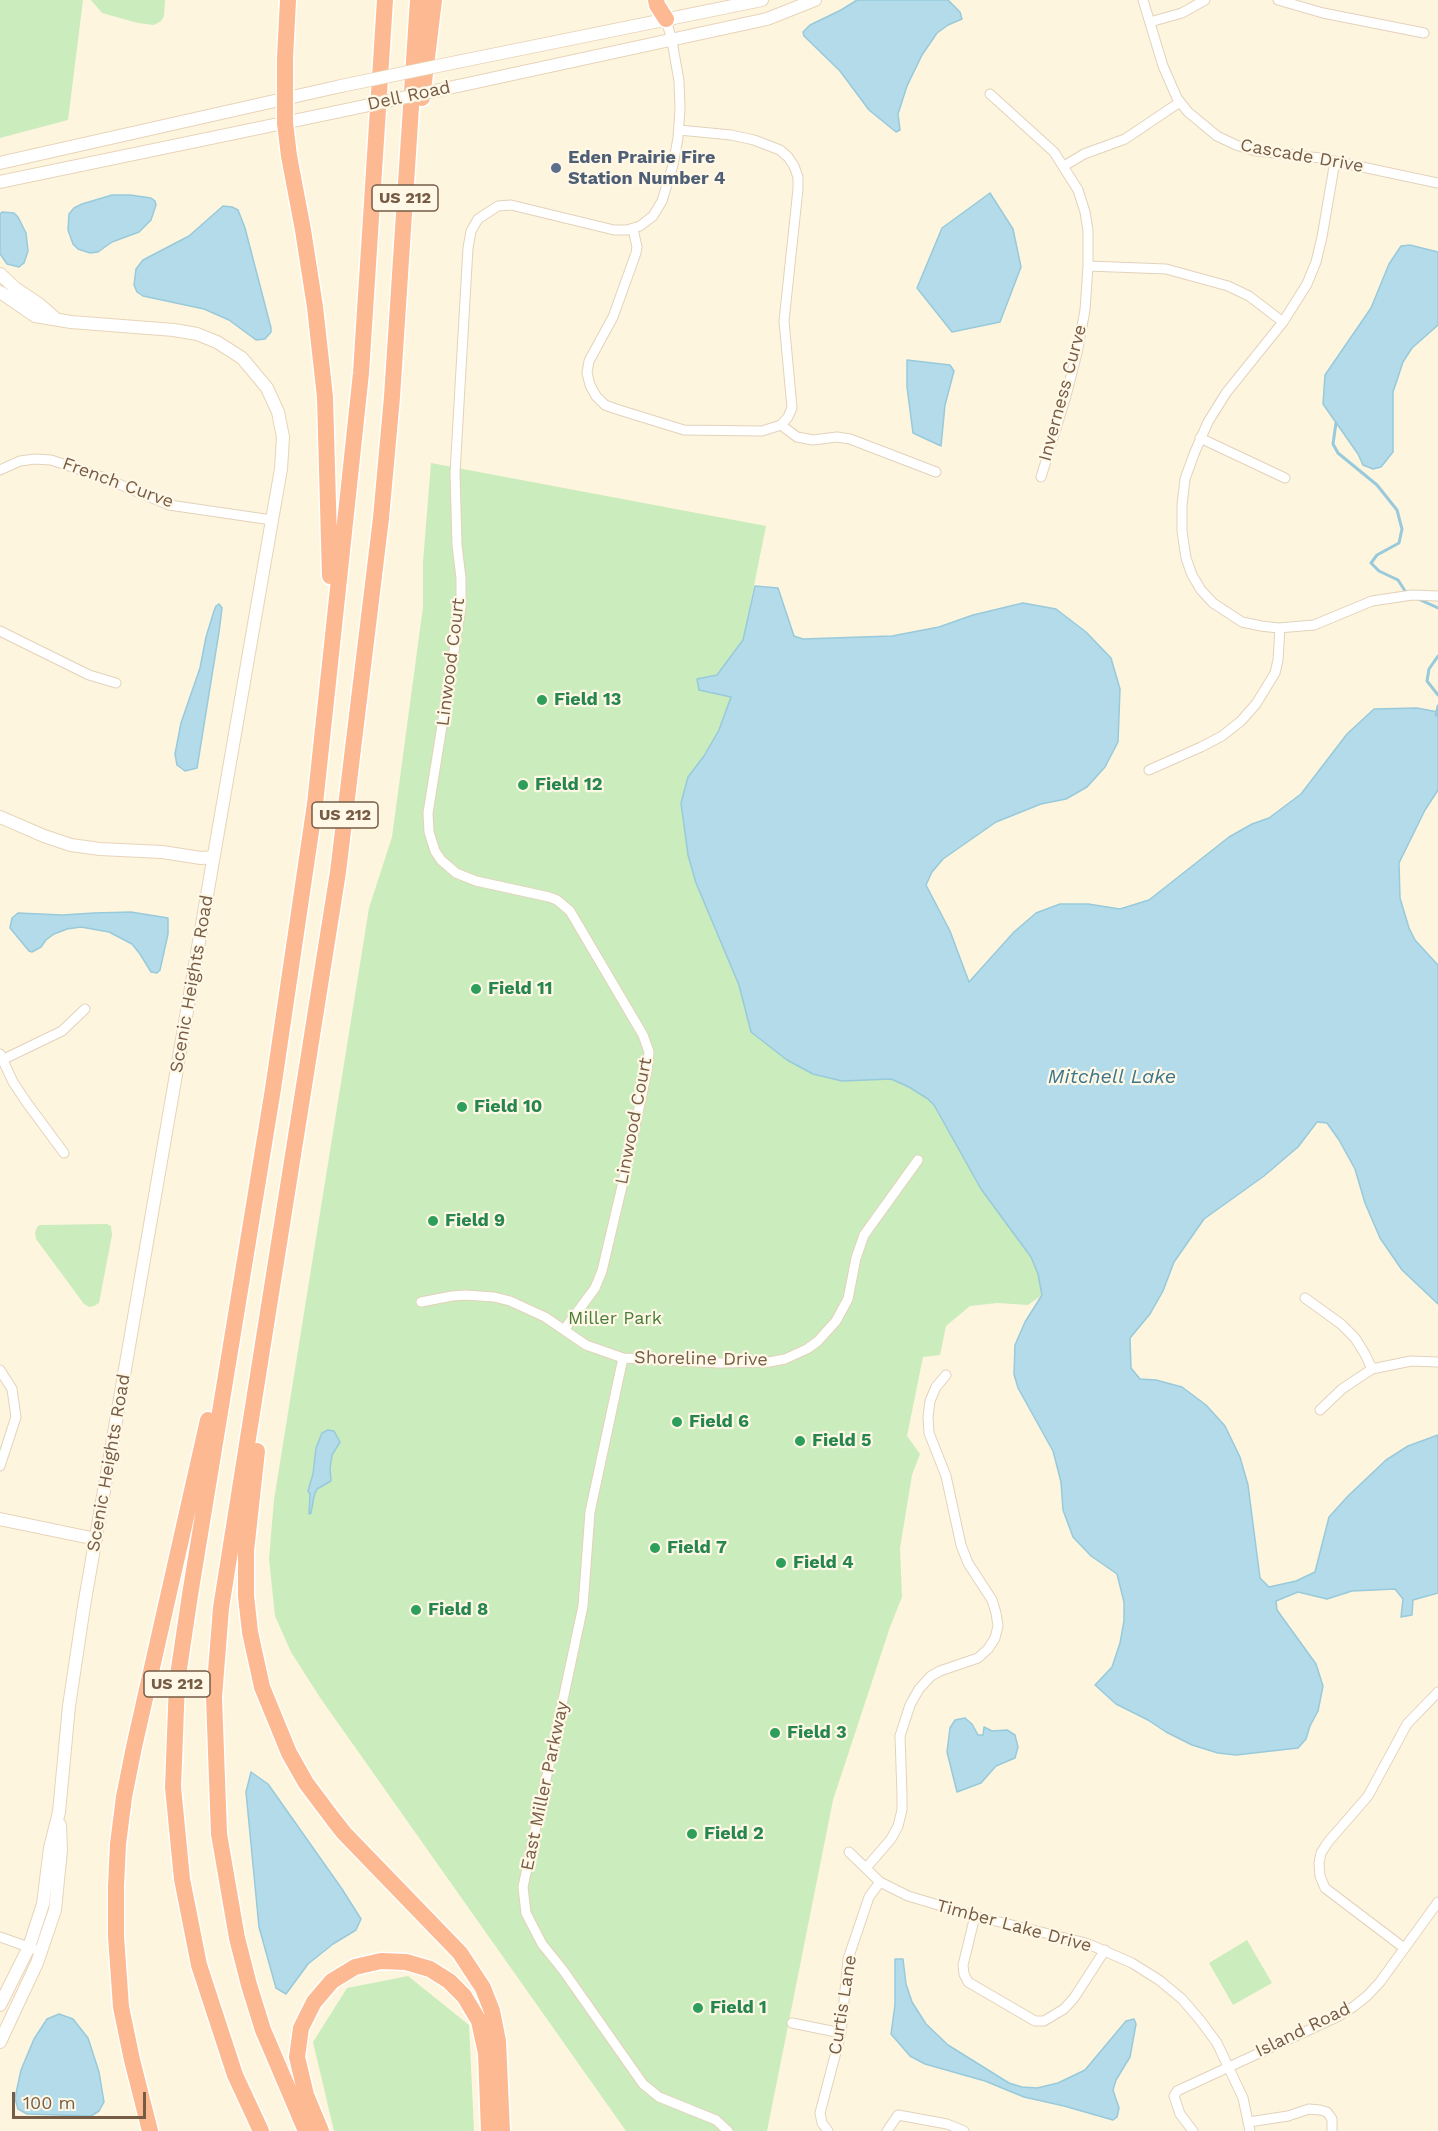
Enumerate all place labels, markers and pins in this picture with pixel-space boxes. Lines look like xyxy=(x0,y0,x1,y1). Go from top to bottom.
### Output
place label: Eden Prairie Fire Station Number 4 xyxy=(568,147,725,190)
marker: Eden Prairie Fire Station Number 4 xyxy=(549,161,563,175)
place label: Field 13 xyxy=(554,689,621,711)
marker: Field 13 xyxy=(535,693,549,707)
place label: Field 12 xyxy=(535,774,602,796)
marker: Field 12 xyxy=(516,778,530,792)
place label: Field 11 xyxy=(488,978,553,1000)
marker: Field 11 xyxy=(469,982,483,996)
place label: Field 10 xyxy=(474,1096,542,1118)
marker: Field 10 xyxy=(455,1100,469,1114)
place label: Field 9 xyxy=(445,1210,505,1232)
marker: Field 9 xyxy=(426,1214,440,1228)
place label: Field 6 xyxy=(689,1411,749,1433)
marker: Field 6 xyxy=(670,1415,684,1429)
place label: Field 5 xyxy=(812,1430,871,1452)
marker: Field 5 xyxy=(793,1434,807,1448)
place label: Field 7 xyxy=(667,1537,727,1559)
marker: Field 7 xyxy=(648,1541,662,1555)
place label: Field 4 xyxy=(793,1552,854,1574)
marker: Field 4 xyxy=(774,1556,788,1570)
place label: Field 8 xyxy=(428,1599,488,1621)
marker: Field 8 xyxy=(409,1603,423,1617)
place label: Field 3 xyxy=(787,1722,847,1744)
marker: Field 3 xyxy=(768,1726,782,1740)
place label: Field 2 xyxy=(704,1823,764,1845)
marker: Field 2 xyxy=(685,1827,699,1841)
place label: Field 1 xyxy=(710,1997,767,2019)
marker: Field 1 xyxy=(691,2001,705,2015)

